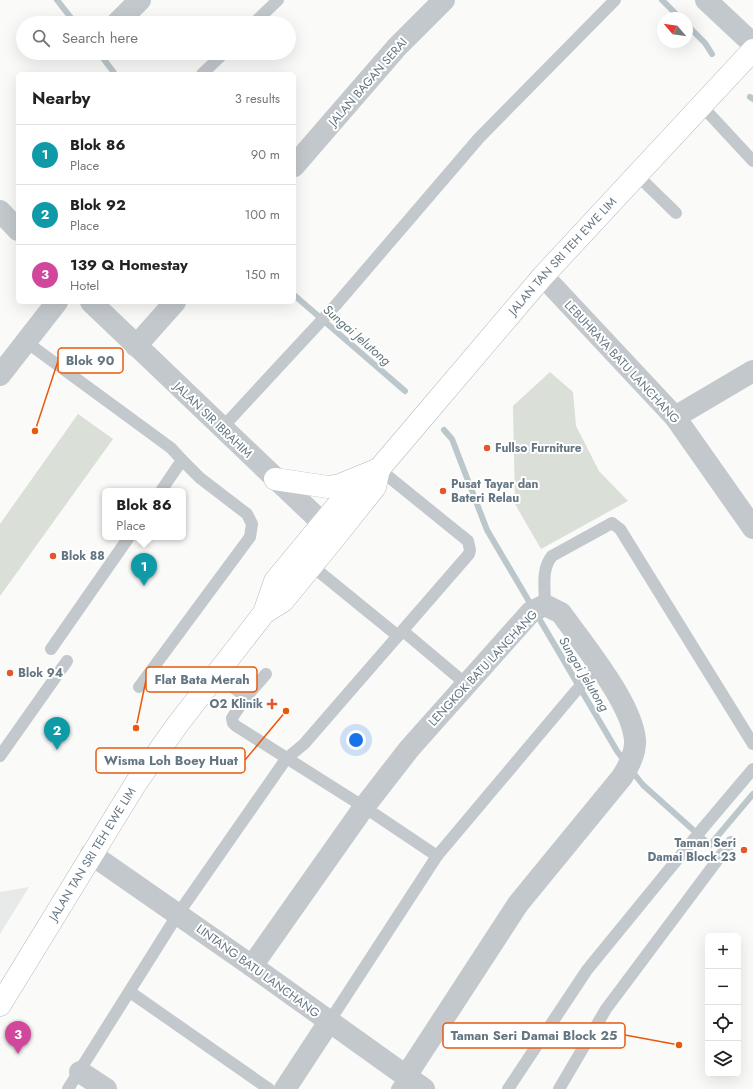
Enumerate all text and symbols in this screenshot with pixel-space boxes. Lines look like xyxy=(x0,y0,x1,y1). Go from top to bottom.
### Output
north arrow xyxy=(657,12,693,48)
search box xyxy=(16,16,296,60)
icon: search xyxy=(30,27,52,49)
text: Search here xyxy=(62,27,138,49)
street label: JALAN BAGAN SERAI xyxy=(323,34,412,132)
text: Nearby xyxy=(32,86,90,110)
text: 3 results xyxy=(235,89,280,108)
text: Blok 86 xyxy=(70,134,125,156)
text: 1 xyxy=(42,145,48,164)
text: 90 m xyxy=(251,145,280,164)
text: Place xyxy=(70,156,99,175)
street label: JALAN TAN SRI TEH EWE LIM xyxy=(503,193,621,321)
text: Blok 92 xyxy=(70,194,126,216)
text: 2 xyxy=(41,205,49,224)
text: 100 m xyxy=(245,205,280,224)
text: Place xyxy=(70,216,99,235)
text: 139 Q Homestay xyxy=(70,254,188,276)
text: 3 xyxy=(41,265,49,284)
text: 150 m xyxy=(245,265,280,284)
text: Hotel xyxy=(70,276,99,295)
street label: LEBUHRAYA BATU LANCHANG xyxy=(560,297,684,427)
water label: Sungai Jelutong xyxy=(319,300,395,370)
callout: Blok 90 xyxy=(58,348,123,373)
text: Blok 90 xyxy=(66,351,115,370)
street label: JALAN SIR IBRAHIM xyxy=(168,376,256,462)
place label: Fullso Furniture xyxy=(495,439,582,457)
marker: Fullso Furniture xyxy=(482,443,492,453)
place label: Pusat Tayar dan Bateri Relau xyxy=(451,475,539,507)
marker: Pusat Tayar dan Bateri Relau xyxy=(438,486,448,496)
popup xyxy=(102,488,186,540)
text: Blok 86 xyxy=(116,494,172,516)
text: Place xyxy=(116,516,146,535)
place label: Blok 88 xyxy=(61,547,105,565)
marker: Blok 88 xyxy=(48,551,58,561)
pin: 1 xyxy=(131,553,157,586)
street label: LENGKOK BATU LANCHANG xyxy=(424,606,542,730)
water label: Sungai Jelutong xyxy=(554,633,614,715)
place label: Blok 94 xyxy=(18,664,63,682)
callout: Flat Bata Merah xyxy=(146,667,257,692)
marker: Blok 94 xyxy=(5,668,15,678)
text: Flat Bata Merah xyxy=(154,670,250,689)
place label: O2 Klinik xyxy=(210,695,263,713)
marker: O2 Klinik xyxy=(266,698,278,710)
pin: 2 xyxy=(44,717,70,750)
your location xyxy=(346,730,366,750)
callout: Wisma Loh Boey Huat xyxy=(96,748,245,773)
text: Wisma Loh Boey Huat xyxy=(104,751,239,770)
street label: JALAN TAN SRI TEH EWE LIM xyxy=(44,784,140,926)
place label: Taman Seri Damai Block 23 xyxy=(647,834,737,866)
marker: Taman Seri Damai Block 23 xyxy=(739,845,749,855)
street label: LINTANG BATU LANCHANG xyxy=(193,920,323,1022)
map controls xyxy=(705,933,741,1077)
button: + xyxy=(705,933,741,969)
button: − xyxy=(705,969,741,1005)
button: locate xyxy=(705,1005,741,1041)
pin: 3 xyxy=(5,1021,31,1054)
callout: Taman Seri Damai Block 25 xyxy=(443,1023,625,1048)
text: Taman Seri Damai Block 25 xyxy=(451,1026,617,1045)
button: layers xyxy=(705,1041,741,1077)

